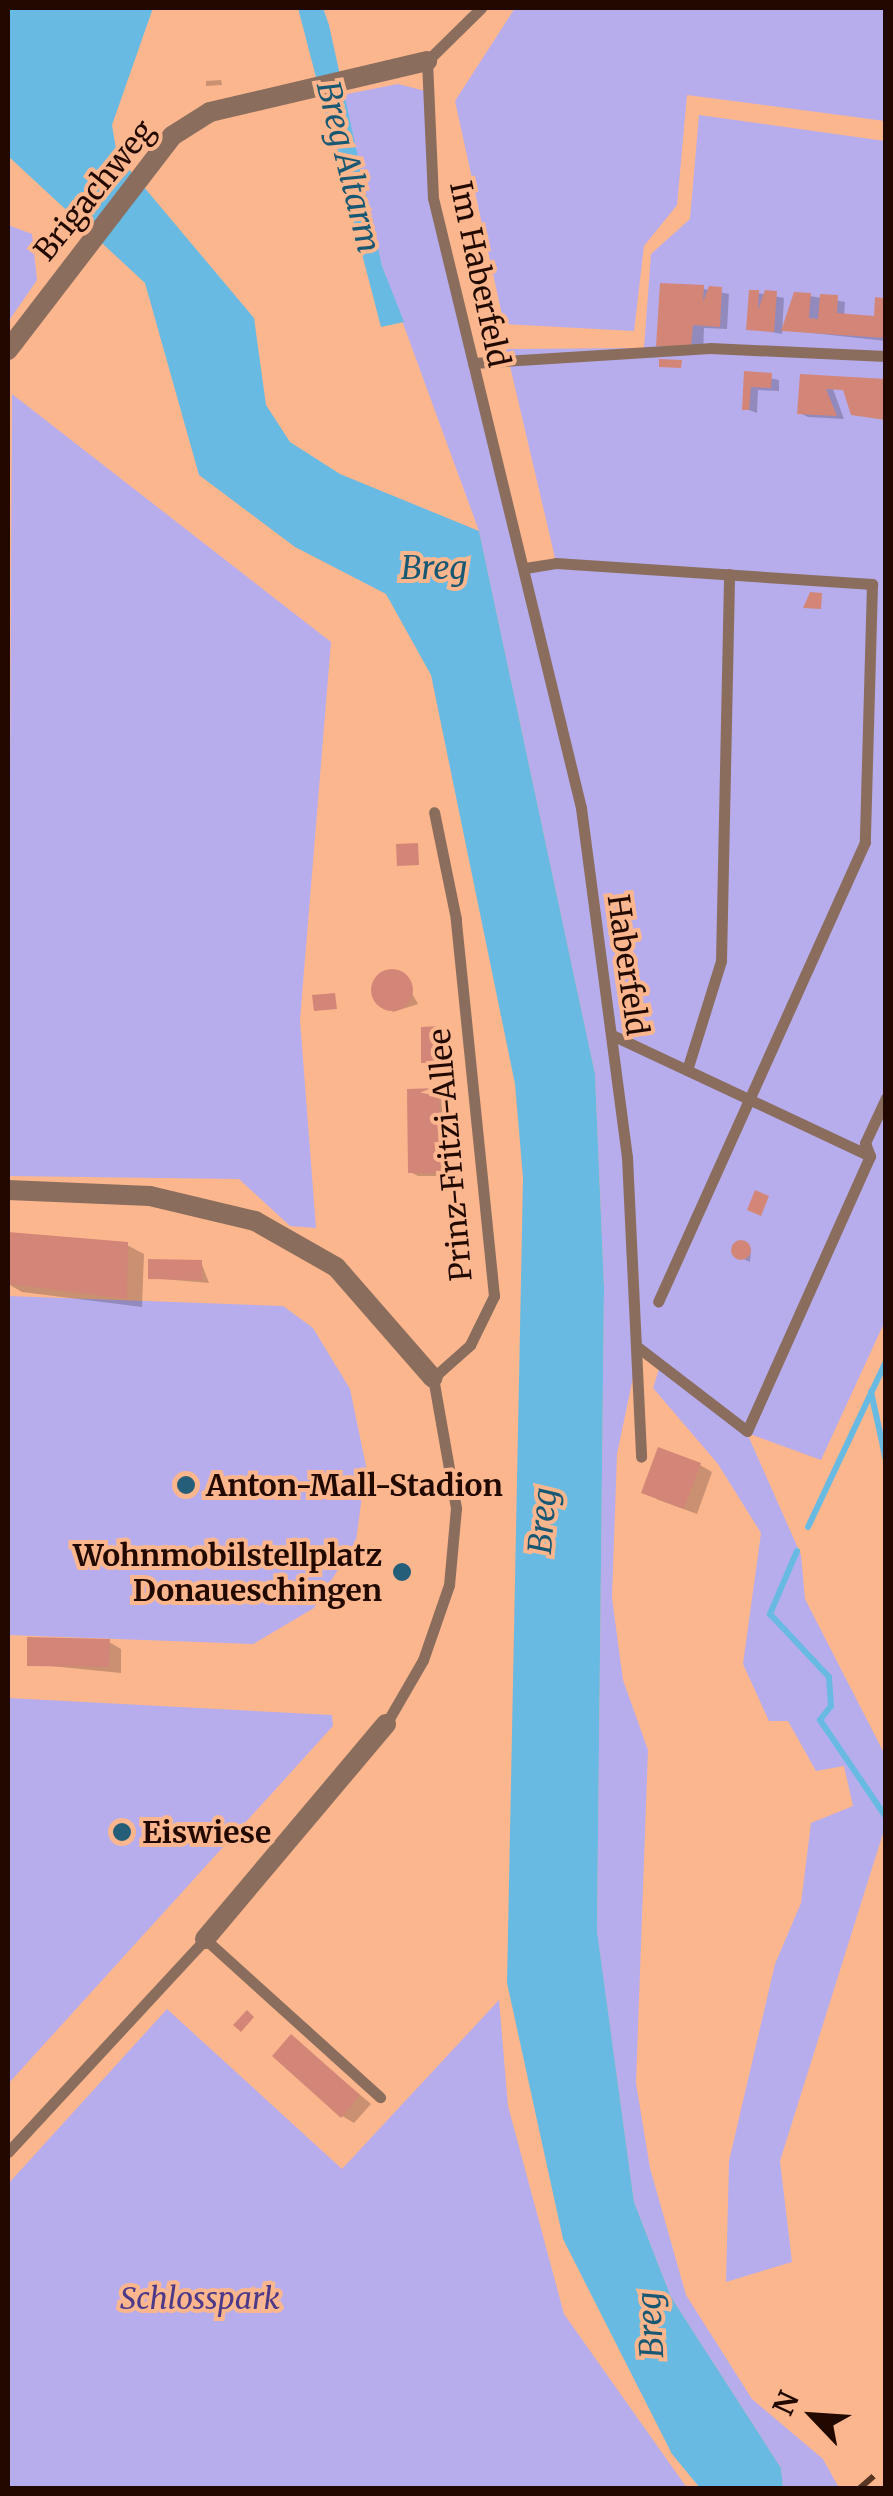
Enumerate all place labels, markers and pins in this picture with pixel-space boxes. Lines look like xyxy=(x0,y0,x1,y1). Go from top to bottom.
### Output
place label: Anton-Mall-Stadion xyxy=(206,1467,503,1503)
marker: Anton-Mall-Stadion xyxy=(175,1474,197,1496)
place label: Wohnmobilstellplatz Donaueschingen xyxy=(73,1537,382,1608)
marker: Wohnmobilstellplatz Donaueschingen xyxy=(391,1561,413,1583)
place label: Eiswiese xyxy=(142,1814,271,1850)
marker: Eiswiese xyxy=(111,1821,133,1843)

